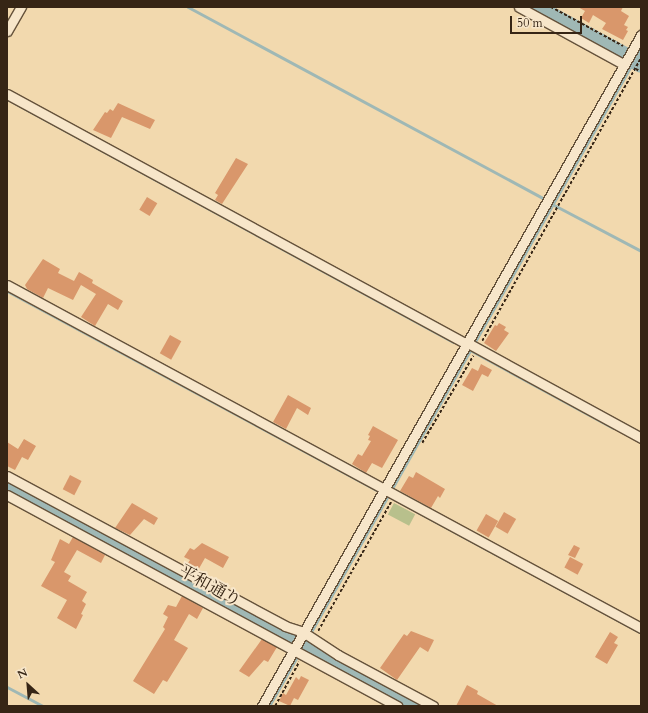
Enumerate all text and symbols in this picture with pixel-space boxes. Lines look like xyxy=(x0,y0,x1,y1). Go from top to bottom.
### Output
scale bar xyxy=(512,8,584,34)
text: 50 m xyxy=(517,15,543,31)
street label: 平和通り xyxy=(175,561,245,611)
north arrow xyxy=(8,665,48,705)
text: N xyxy=(15,665,30,683)

